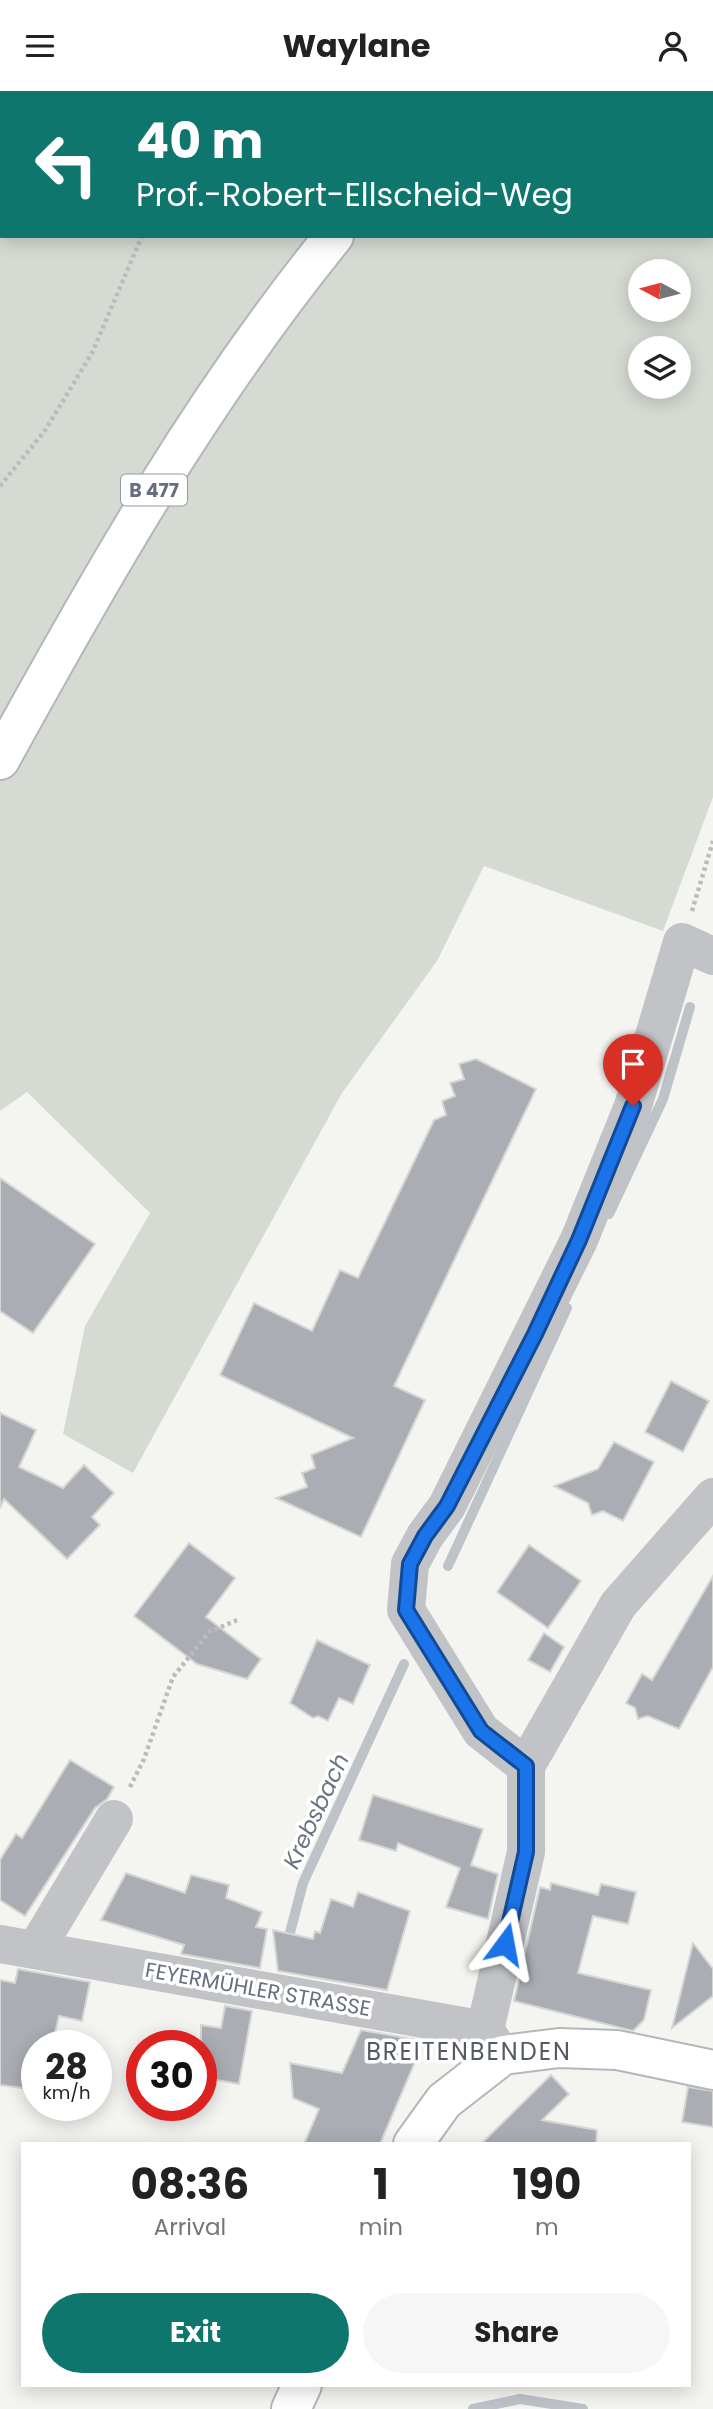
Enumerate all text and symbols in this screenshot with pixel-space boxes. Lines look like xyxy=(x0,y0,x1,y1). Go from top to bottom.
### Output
text: Waylane xyxy=(282,23,431,68)
icon: menu xyxy=(21,27,59,65)
icon: person xyxy=(654,27,692,65)
text: 40 m xyxy=(136,107,263,175)
icon: left xyxy=(21,119,112,210)
text: Prof.-Robert-Ellscheid-Weg xyxy=(136,172,573,217)
north arrow xyxy=(628,259,691,322)
map controls xyxy=(628,259,691,399)
button: layers xyxy=(628,336,691,399)
road number: B 477 xyxy=(121,475,187,505)
pin xyxy=(603,1034,663,1106)
icon: arrive xyxy=(614,1045,652,1083)
water label: Krebsbach xyxy=(275,1748,357,1874)
position arrow xyxy=(468,1907,542,1981)
street label: FEYERMÜHLER STRASSE xyxy=(143,1955,373,2023)
speed limit sign: 30 xyxy=(126,2030,217,2121)
district label: BREITENBENDEN xyxy=(366,2035,572,2068)
text: 28 xyxy=(45,2042,88,2091)
text: km/h xyxy=(43,2080,90,2105)
text: 08:36 xyxy=(131,2155,249,2214)
text: 1 xyxy=(373,2155,389,2214)
text: 190 xyxy=(512,2155,581,2214)
text: Arrival xyxy=(154,2211,226,2243)
text: min xyxy=(359,2211,403,2243)
text: m xyxy=(535,2211,559,2243)
button: Exit xyxy=(42,2293,349,2373)
button: Share xyxy=(363,2293,670,2373)

